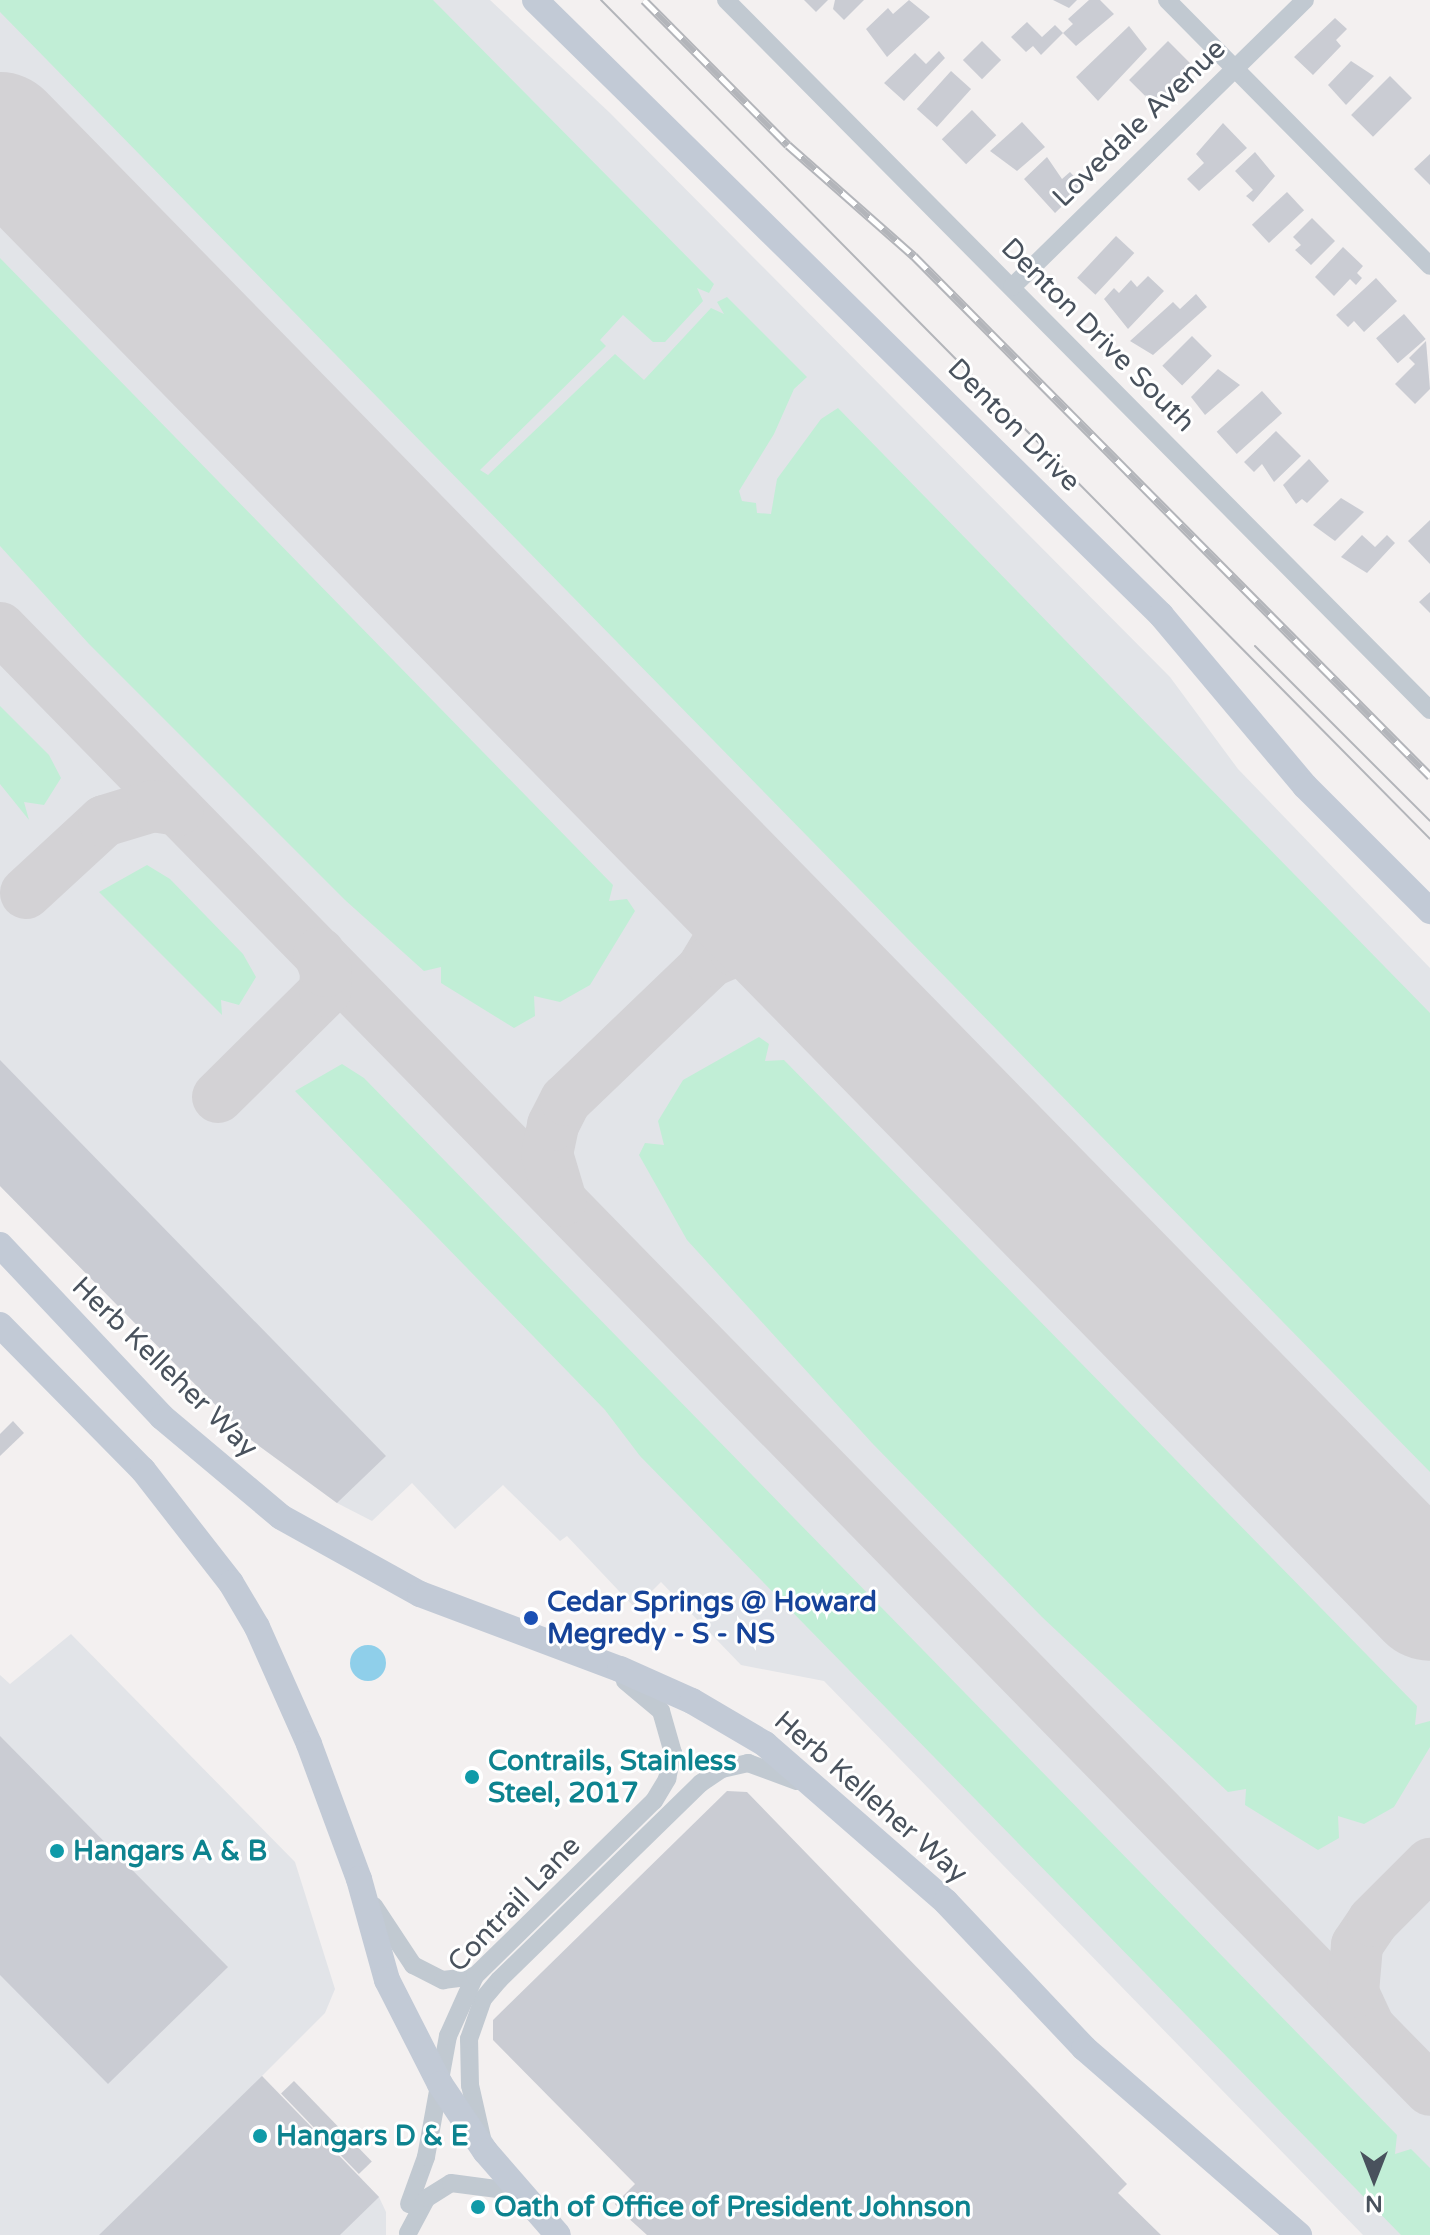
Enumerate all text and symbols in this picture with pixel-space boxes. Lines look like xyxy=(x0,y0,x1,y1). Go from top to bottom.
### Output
street label: Lovedale Avenue xyxy=(1046,32,1232,214)
street label: Denton Drive South xyxy=(994,231,1202,439)
street label: Denton Drive xyxy=(941,352,1087,498)
street label: Herb Kelleher Way xyxy=(65,1270,265,1464)
place label: Cedar Springs @ Howard Megredy - S - NS xyxy=(547,1585,877,1651)
marker: Cedar Springs @ Howard Megredy - S - NS xyxy=(522,1609,540,1627)
street label: Herb Kelleher Way xyxy=(767,1704,975,1890)
place label: Contrails, Stainless Steel, 2017 xyxy=(488,1744,737,1810)
marker: Contrails, Stainless Steel, 2017 xyxy=(463,1768,481,1786)
street label: Contrail Lane xyxy=(441,1829,587,1979)
place label: Hangars A & B xyxy=(73,1834,267,1868)
marker: Hangars A & B xyxy=(48,1842,66,1860)
place label: Hangars D & E xyxy=(276,2119,469,2153)
marker: Hangars D & E xyxy=(251,2127,269,2145)
north arrow xyxy=(1334,2139,1414,2219)
place label: Oath of Office of President Johnson xyxy=(494,2190,971,2224)
text: N xyxy=(1365,2190,1383,2216)
marker: Oath of Office of President Johnson xyxy=(469,2198,487,2216)

